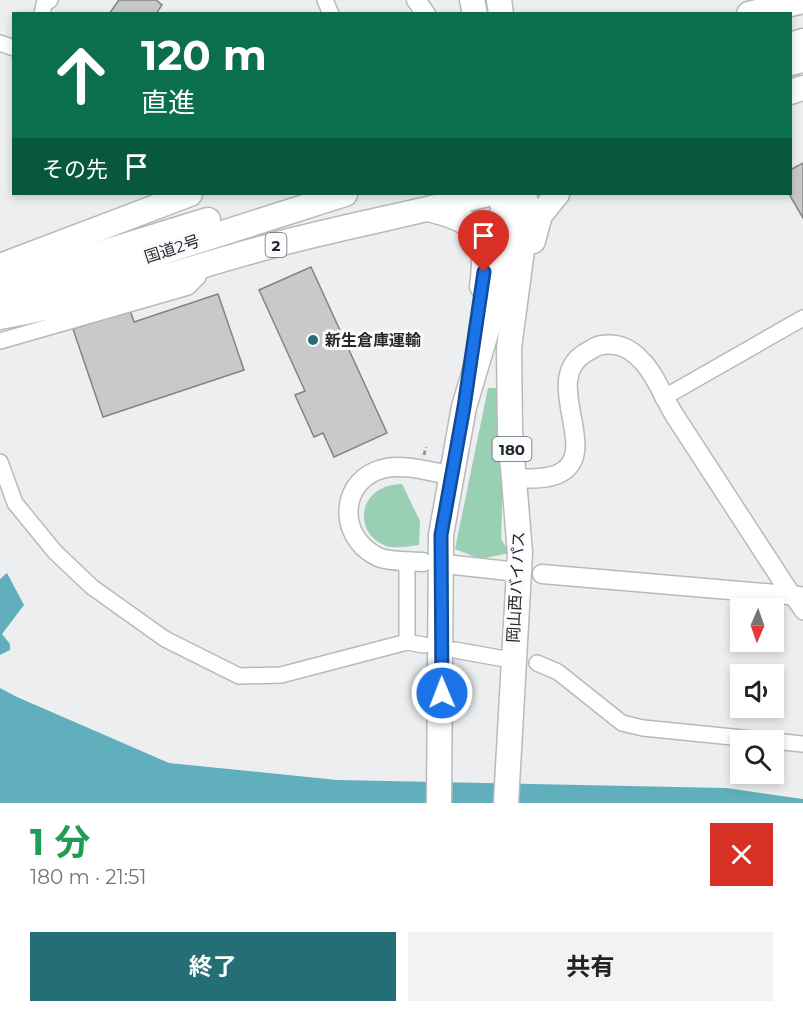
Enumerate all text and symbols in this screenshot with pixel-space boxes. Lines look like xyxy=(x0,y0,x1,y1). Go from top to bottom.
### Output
text: 120 m xyxy=(141,29,267,81)
icon: ahead xyxy=(42,36,120,114)
text: 直進 xyxy=(141,86,195,119)
icon: arrive xyxy=(120,150,153,183)
text: その先 xyxy=(42,156,108,183)
pin xyxy=(458,210,509,272)
icon: arrive xyxy=(467,219,500,252)
street label: 国道2号 xyxy=(142,231,202,267)
road number: 2 xyxy=(266,233,286,257)
place label: 新生倉庫運輸 xyxy=(325,331,421,350)
marker: 新生倉庫運輸 xyxy=(306,333,320,347)
road number: 180 xyxy=(492,437,532,461)
street label: 岡山西バイパス xyxy=(504,531,528,643)
north arrow xyxy=(730,598,784,652)
map controls xyxy=(730,598,784,784)
position arrow xyxy=(410,661,474,725)
button: sound xyxy=(730,664,784,718)
button: search xyxy=(730,730,784,784)
text: 1 分 xyxy=(30,820,90,864)
button: close xyxy=(710,823,773,886)
text: 180 m · 21:51 xyxy=(30,865,147,889)
button: 終了 xyxy=(30,932,396,1001)
button: 共有 xyxy=(408,932,773,1001)

